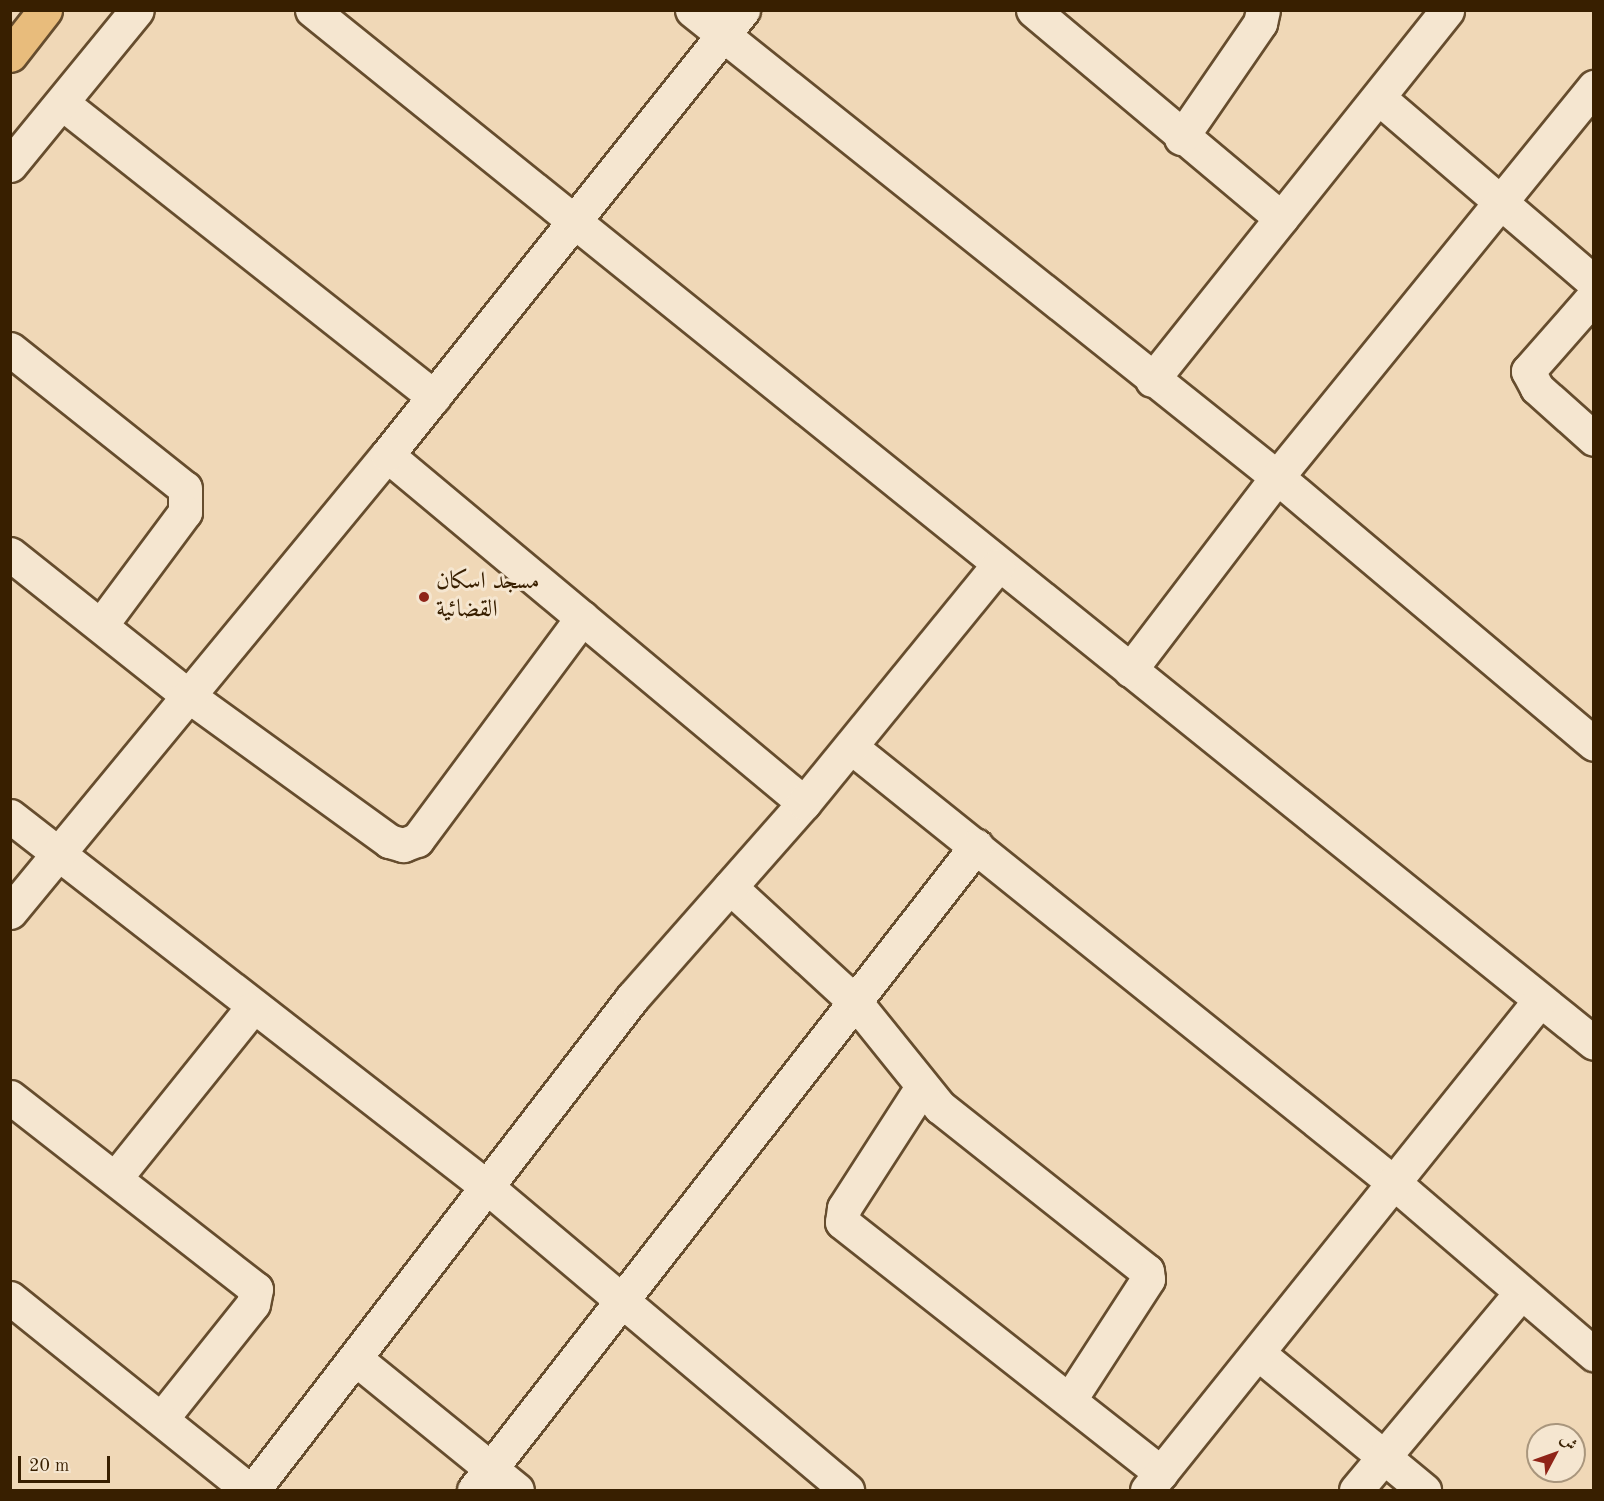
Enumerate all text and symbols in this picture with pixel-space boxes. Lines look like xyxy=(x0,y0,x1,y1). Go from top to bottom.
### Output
place label: مسجد اسكان القضائية xyxy=(436,569,540,625)
marker: مسجد اسكان القضائية xyxy=(417,590,431,604)
north arrow xyxy=(1526,1423,1586,1483)
text: ش xyxy=(1557,1431,1579,1454)
scale bar xyxy=(21,1444,112,1482)
text: 20 m xyxy=(29,1457,69,1475)

